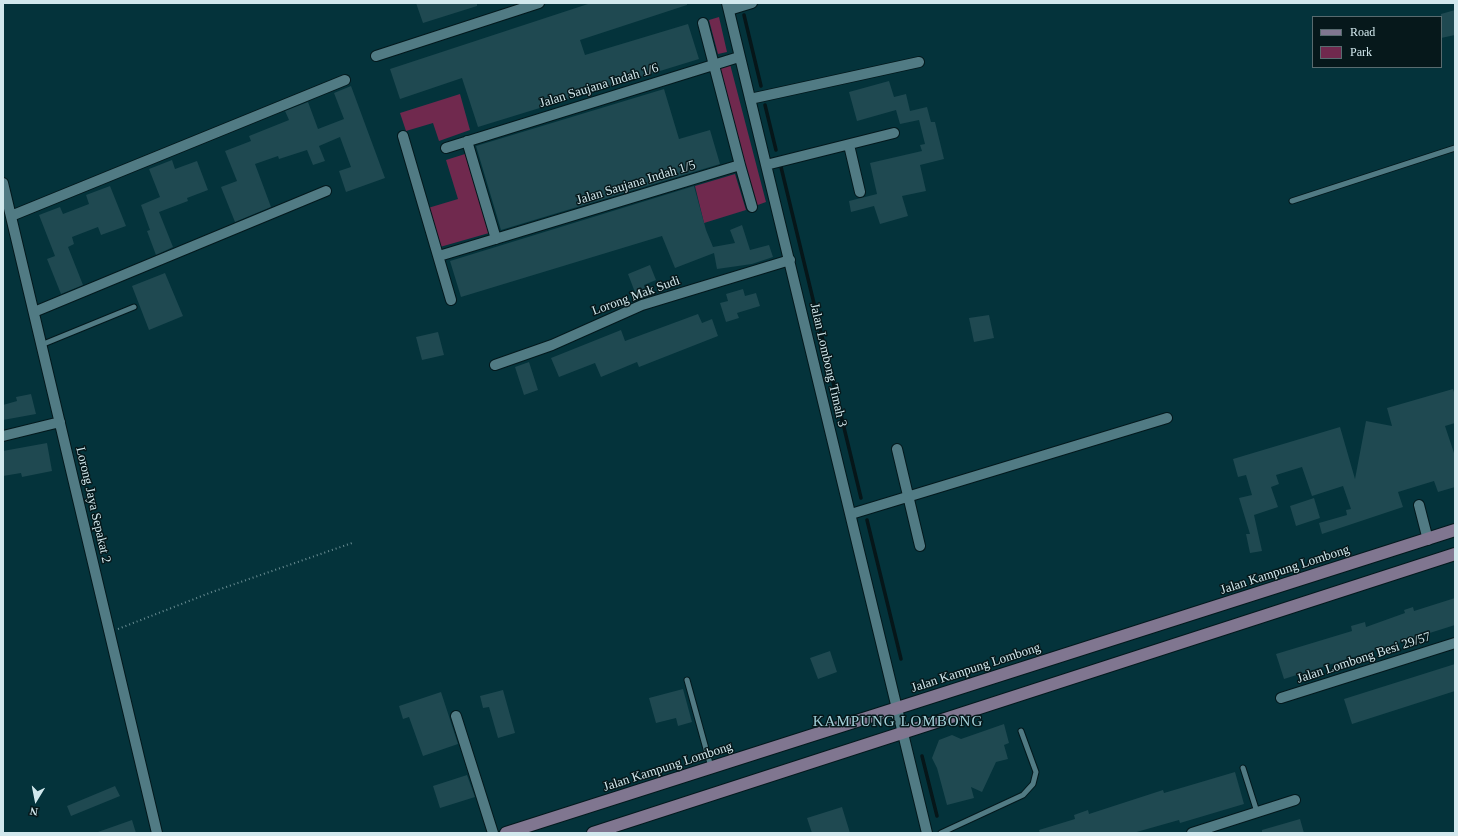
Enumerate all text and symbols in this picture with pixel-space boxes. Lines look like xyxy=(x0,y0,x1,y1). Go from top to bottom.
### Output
legend xyxy=(1312,16,1442,68)
text: Road xyxy=(1350,25,1375,39)
text: Park xyxy=(1350,45,1372,59)
street label: Jalan Saujana Indah 1/6 xyxy=(538,60,660,112)
street label: Jalan Saujana Indah 1/5 xyxy=(575,157,697,209)
street label: Lorong Mak Sudi xyxy=(590,273,682,319)
street label: Jalan Lombong Timah 3 xyxy=(806,301,850,429)
street label: Lorong Jaya Sepakat 2 xyxy=(72,445,114,565)
street label: Jalan Kampung Lombong xyxy=(1218,542,1352,598)
street label: Jalan Lombong Besi 29/57 xyxy=(1295,629,1433,687)
street label: Jalan Kampung Lombong xyxy=(909,640,1043,696)
district label: KAMPUNG LOMBONG xyxy=(813,713,983,731)
street label: Jalan Kampung Lombong xyxy=(601,739,735,795)
north arrow xyxy=(16,780,56,820)
text: N xyxy=(29,805,39,818)

